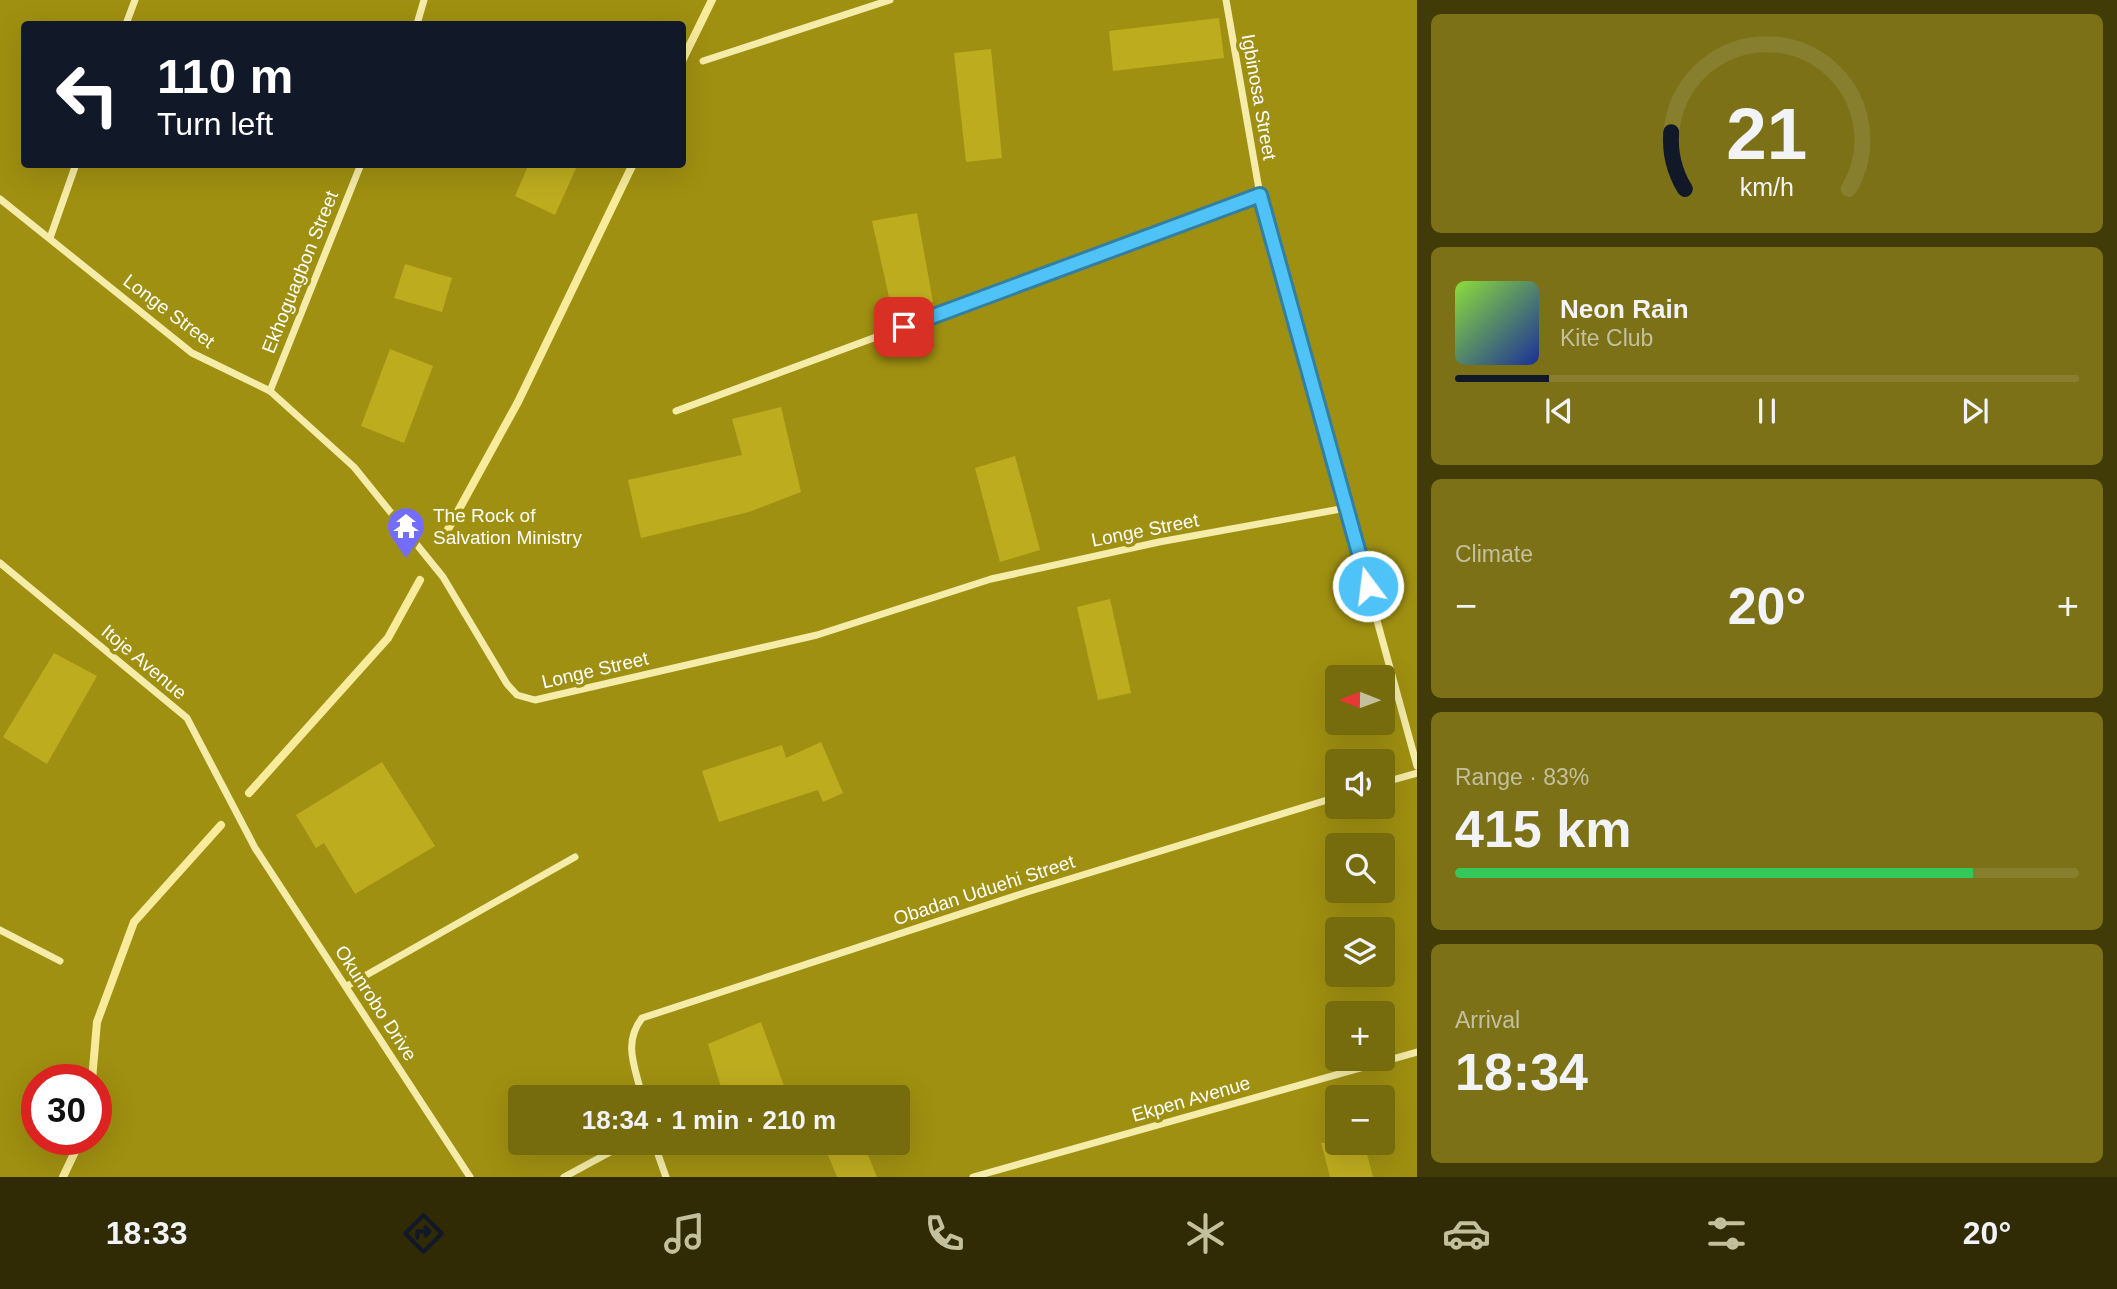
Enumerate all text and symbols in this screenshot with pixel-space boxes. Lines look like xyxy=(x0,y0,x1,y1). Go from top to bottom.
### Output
street label: Igbinosa Street xyxy=(1238,32,1281,162)
icon: left xyxy=(42,49,133,140)
text: 110 m xyxy=(157,49,293,103)
text: 21 xyxy=(1727,94,1807,175)
text: Turn left xyxy=(157,106,273,142)
text: km/h xyxy=(1740,173,1794,201)
street label: Ekhoguagbon Street xyxy=(258,187,342,356)
street label: Longe Street xyxy=(119,270,219,353)
text: Neon Rain xyxy=(1560,294,1689,324)
pin xyxy=(874,297,934,357)
icon: arrive xyxy=(885,308,923,346)
text: Kite Club xyxy=(1560,325,1653,351)
icon: previous xyxy=(1540,392,1578,430)
icon: pause xyxy=(1748,392,1786,430)
icon: next xyxy=(1956,392,1994,430)
temple icon: The Rock of Salvation Ministry xyxy=(385,505,427,560)
place label: The Rock of Salvation Ministry xyxy=(433,505,582,548)
street label: Longe Street xyxy=(1090,509,1201,551)
text: Climate xyxy=(1455,541,1533,567)
position arrow xyxy=(1331,549,1405,623)
text: 20° xyxy=(1728,577,1806,635)
text: − xyxy=(1455,585,1477,627)
text: + xyxy=(2057,585,2079,627)
street label: Itoje Avenue xyxy=(97,620,191,704)
street label: Longe Street xyxy=(540,647,651,692)
north arrow xyxy=(1325,665,1395,735)
map controls xyxy=(1325,665,1395,1155)
button: sound xyxy=(1325,749,1395,819)
text: Range · 83% xyxy=(1455,764,1589,790)
text: 415 km xyxy=(1455,800,1631,858)
button: search xyxy=(1325,833,1395,903)
street label: Obadan Uduehi Street xyxy=(891,851,1078,929)
button: layers xyxy=(1325,917,1395,987)
street label: Okunrobo Drive xyxy=(331,941,421,1065)
button: + xyxy=(1325,1001,1395,1071)
text: Arrival xyxy=(1455,1007,1520,1033)
text: 18:34 xyxy=(1455,1043,1588,1101)
speed limit sign: 30 xyxy=(21,1064,112,1155)
street label: Ekpen Avenue xyxy=(1129,1072,1253,1126)
button: − xyxy=(1325,1085,1395,1155)
text: 18:34 · 1 min · 210 m xyxy=(582,1105,836,1135)
icon: directions xyxy=(399,1209,448,1258)
icon: music xyxy=(660,1209,709,1258)
icon: phone xyxy=(920,1209,969,1258)
icon: climate xyxy=(1181,1209,1230,1258)
icon: car xyxy=(1442,1209,1491,1258)
icon: filters xyxy=(1702,1209,1751,1258)
text: 18:33 xyxy=(106,1215,188,1251)
text: 20° xyxy=(1963,1215,2011,1251)

